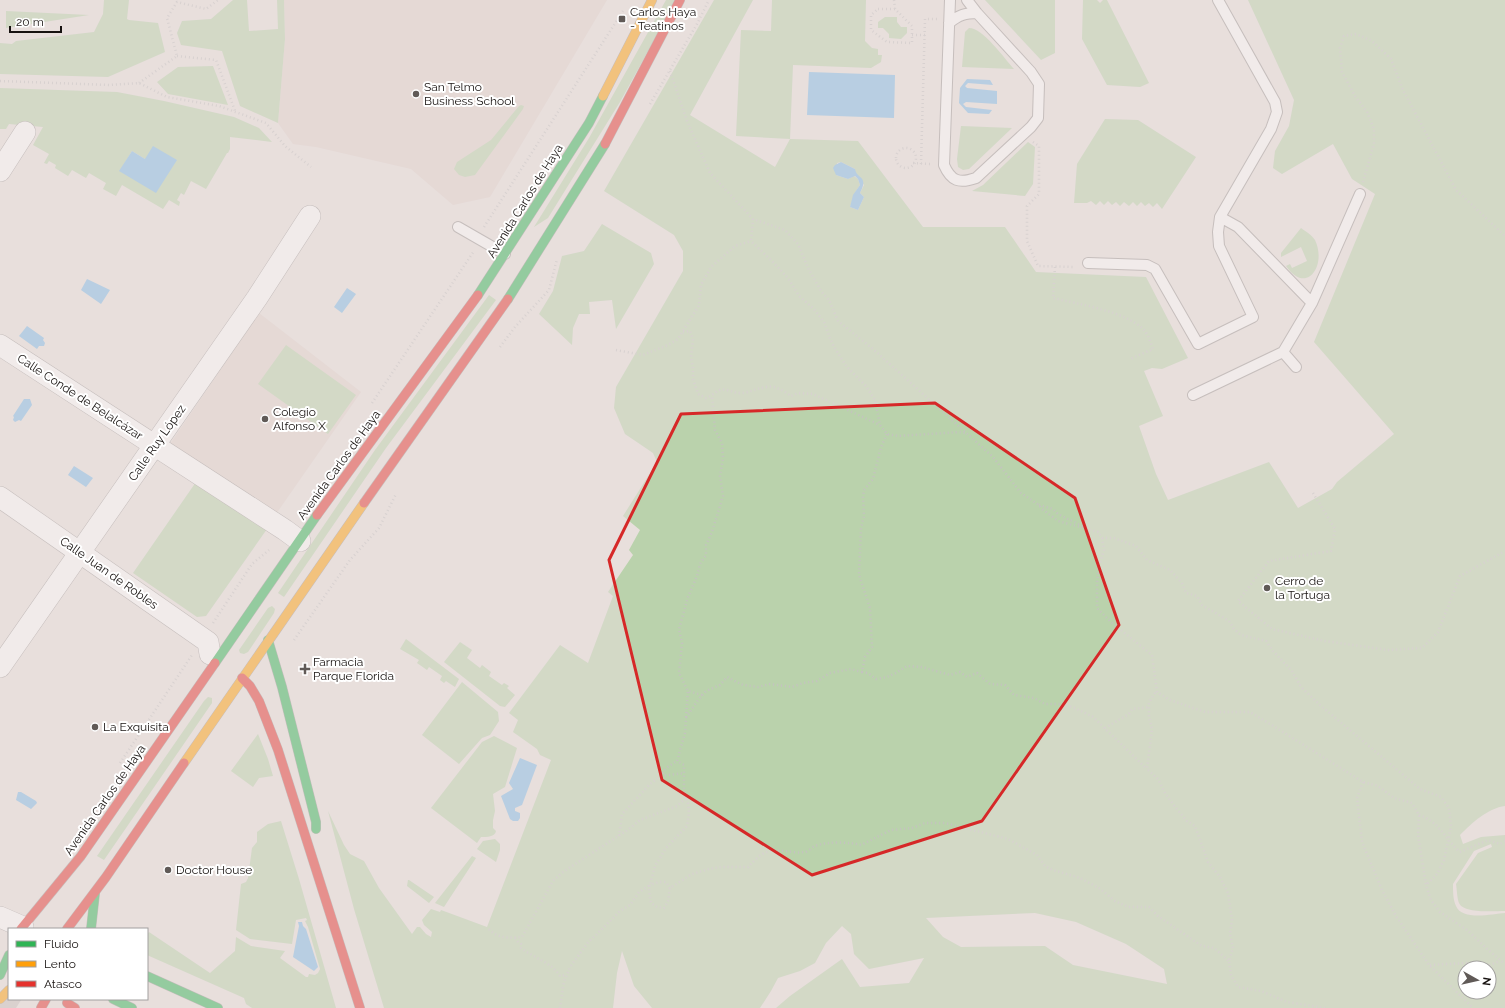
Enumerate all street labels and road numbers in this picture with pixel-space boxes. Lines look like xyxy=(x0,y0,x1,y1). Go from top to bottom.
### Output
street label: Avenida Carlos de Haya xyxy=(484,142,566,260)
street label: Calle Conde de Belalcázar xyxy=(15,351,146,443)
street label: Calle Ruy López xyxy=(126,402,189,484)
street label: Avenida Carlos de Haya xyxy=(295,408,383,522)
street label: Calle Juan de Robles xyxy=(57,534,161,612)
street label: Avenida Carlos de Haya xyxy=(62,742,148,858)

